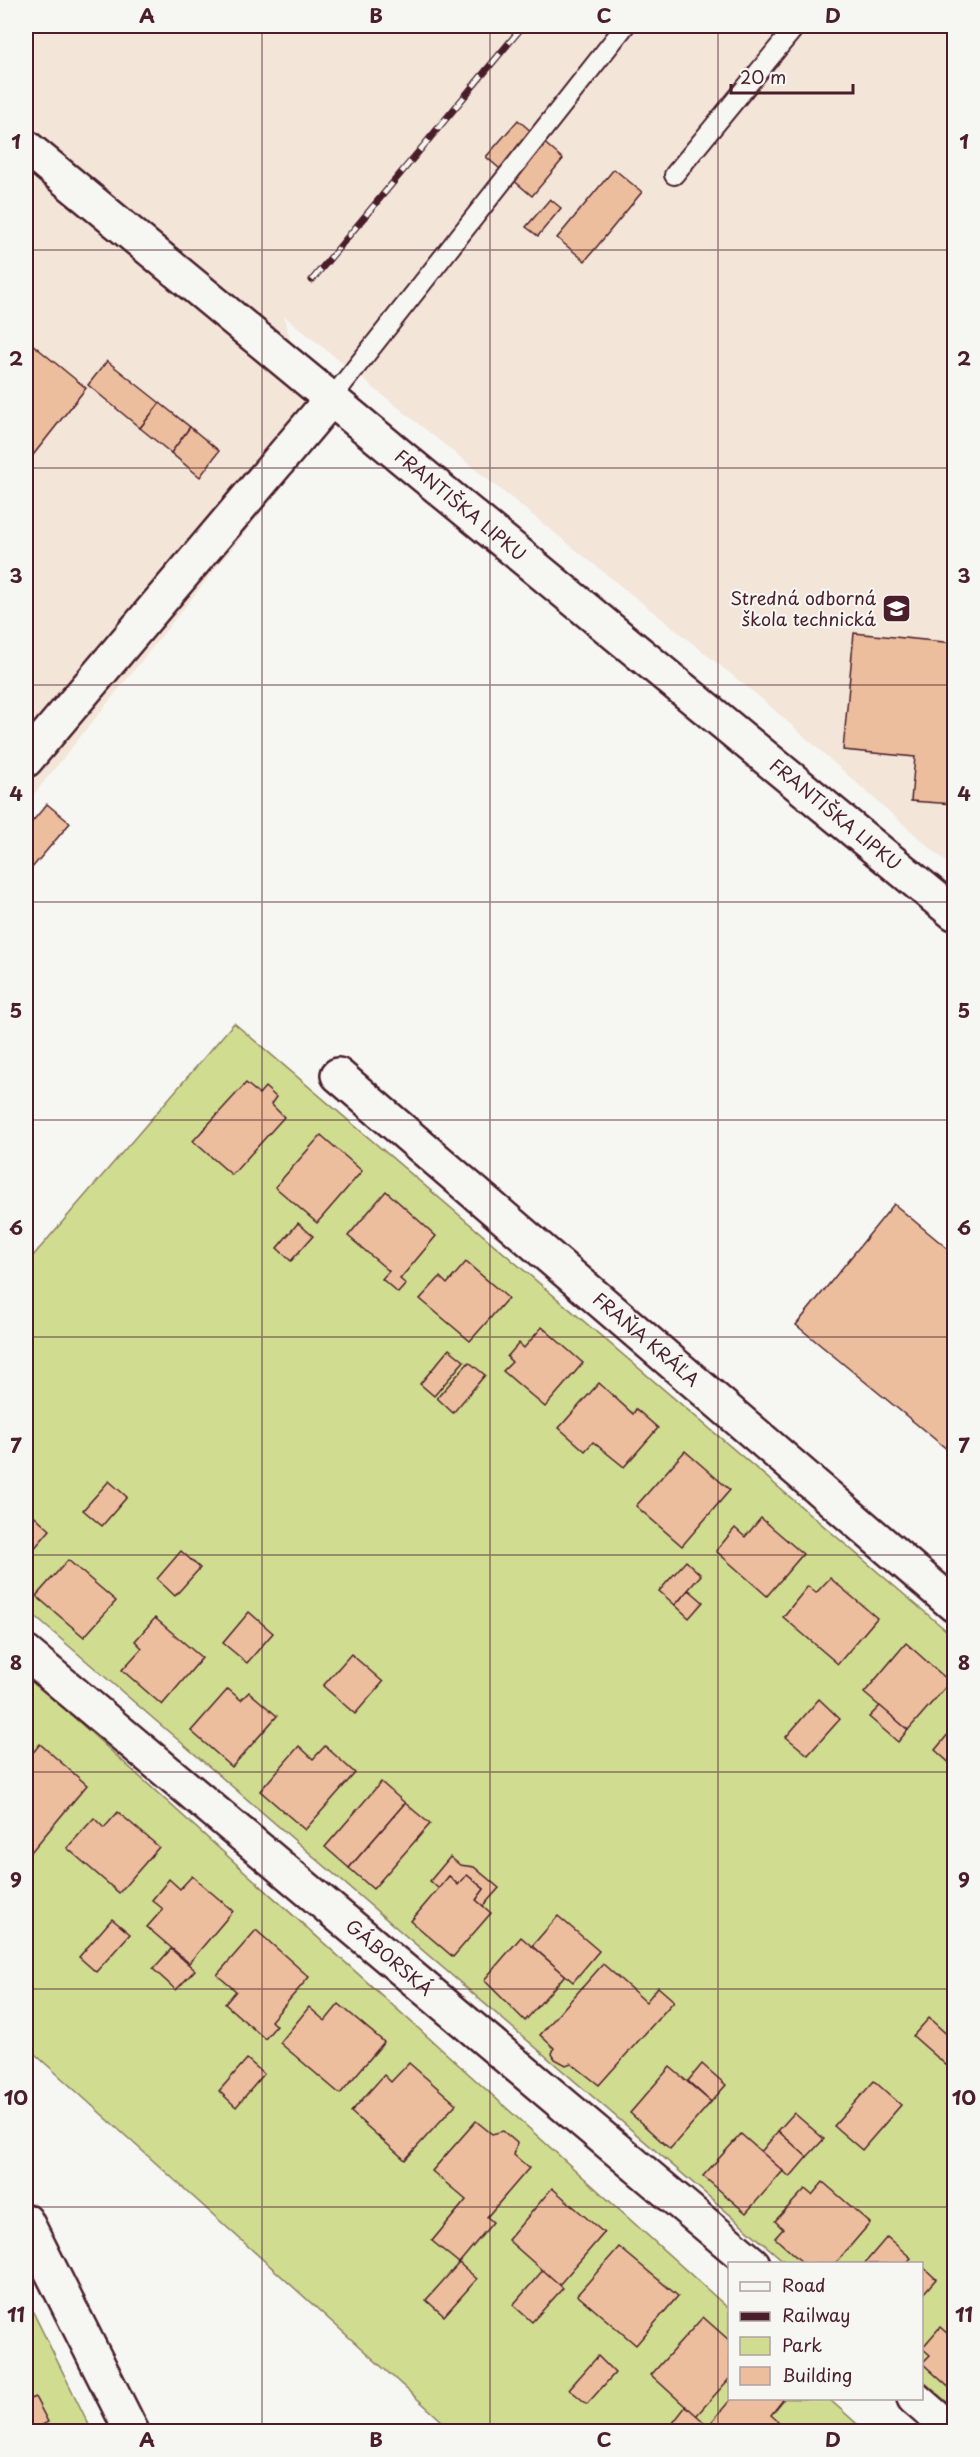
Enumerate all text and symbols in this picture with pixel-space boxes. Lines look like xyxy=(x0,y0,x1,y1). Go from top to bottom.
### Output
text: A xyxy=(139,0,155,30)
text: B xyxy=(369,0,383,30)
text: C xyxy=(596,0,612,30)
text: D xyxy=(825,0,841,30)
scale bar xyxy=(731,57,852,95)
text: 20 m xyxy=(740,63,786,90)
text: 1 xyxy=(11,126,21,156)
text: 1 xyxy=(959,126,969,156)
text: 2 xyxy=(9,343,23,373)
text: 2 xyxy=(957,343,971,373)
street label: FRANTIŠKA LIPKU xyxy=(390,442,533,567)
text: 3 xyxy=(9,560,23,590)
text: 3 xyxy=(957,560,971,590)
place label: Stredná odborná škola technická xyxy=(730,584,877,632)
school or university icon: Stredná odborná škola technická xyxy=(881,593,913,625)
street label: FRANTIŠKA LIPKU xyxy=(764,751,908,876)
text: 4 xyxy=(9,778,23,808)
text: 4 xyxy=(957,778,971,808)
text: 5 xyxy=(10,995,22,1025)
text: 5 xyxy=(958,995,970,1025)
text: 6 xyxy=(9,1212,23,1242)
text: 6 xyxy=(957,1212,971,1242)
street label: FRAŇA KRÁĽA xyxy=(588,1285,706,1392)
text: 7 xyxy=(10,1430,22,1460)
text: 7 xyxy=(958,1430,970,1460)
text: 8 xyxy=(10,1647,22,1677)
text: 8 xyxy=(958,1647,970,1677)
text: 9 xyxy=(10,1864,22,1894)
text: 9 xyxy=(958,1864,970,1894)
street label: GÁBORSKÁ xyxy=(340,1912,439,2001)
text: 10 xyxy=(4,2082,28,2112)
text: 10 xyxy=(952,2082,976,2112)
legend xyxy=(728,2262,923,2400)
text: Road xyxy=(782,2271,826,2298)
text: 11 xyxy=(7,2299,25,2329)
text: 11 xyxy=(955,2299,973,2329)
text: Railway xyxy=(782,2301,850,2328)
text: Park xyxy=(782,2331,822,2358)
text: Building xyxy=(782,2361,852,2388)
text: A xyxy=(139,2424,155,2454)
text: B xyxy=(369,2424,383,2454)
text: C xyxy=(596,2424,612,2454)
text: D xyxy=(825,2424,841,2454)

